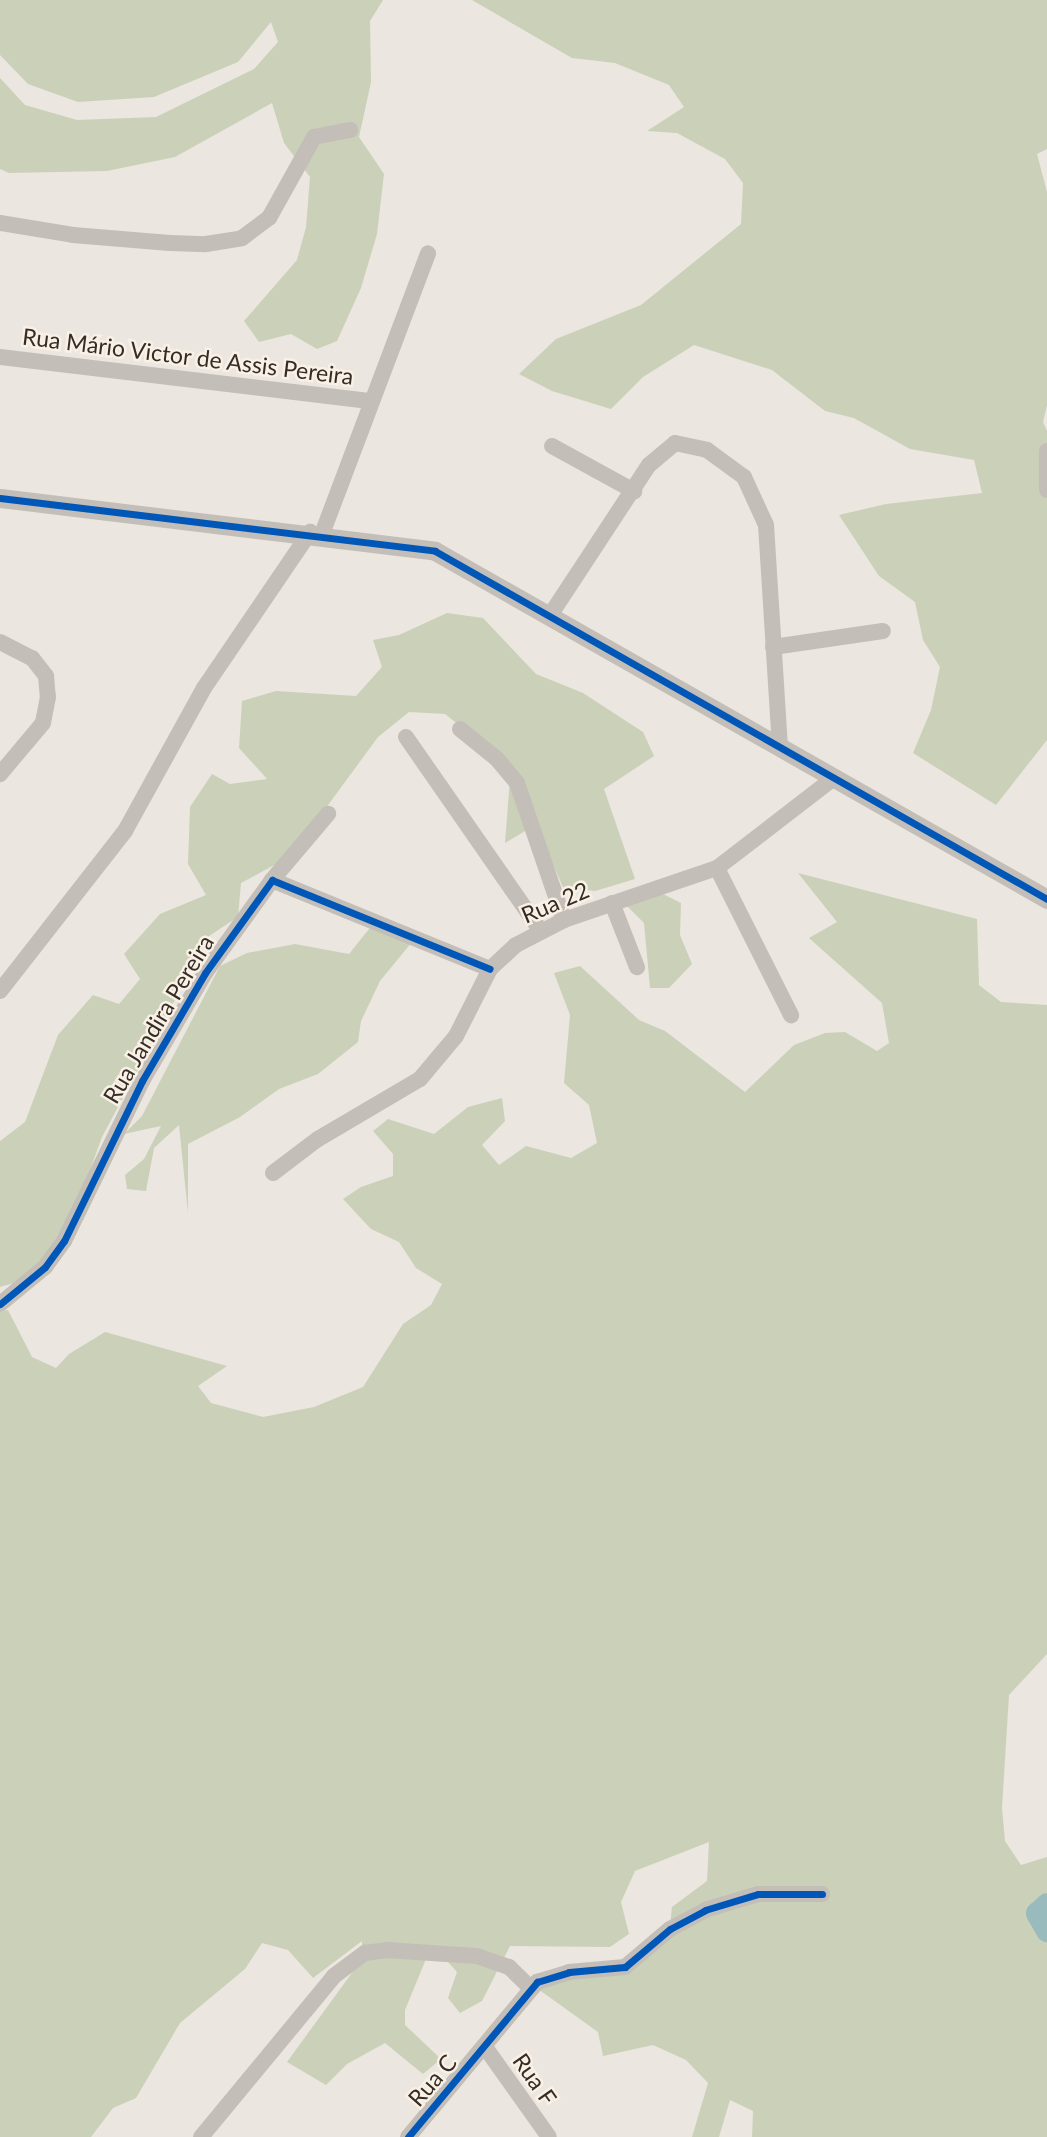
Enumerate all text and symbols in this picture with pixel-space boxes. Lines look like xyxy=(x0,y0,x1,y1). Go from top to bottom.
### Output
street label: Rua Mário Victor de Assis Pereira xyxy=(20,322,356,390)
street label: Rua 22 xyxy=(517,875,593,929)
street label: Rua Jandira Pereira xyxy=(97,930,219,1108)
street label: Rua F xyxy=(507,2048,563,2110)
street label: Rua C xyxy=(402,2049,462,2111)

